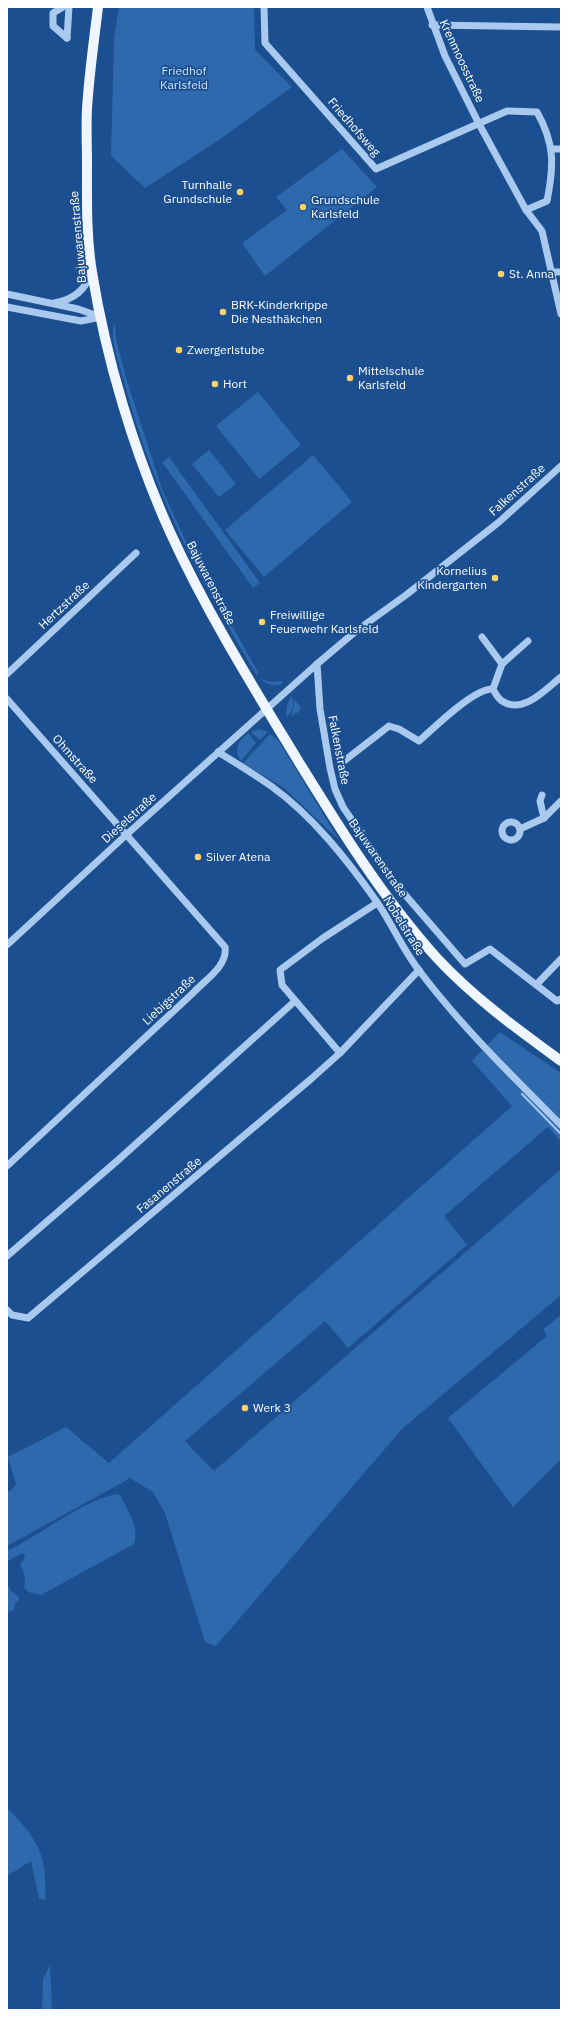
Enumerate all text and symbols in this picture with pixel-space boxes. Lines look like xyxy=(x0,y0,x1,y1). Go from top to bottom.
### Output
street label: Krenmoosstraße xyxy=(437,17,488,105)
park label: Friedhof Karlsfeld xyxy=(160,63,208,92)
street label: Friedhofsweg xyxy=(325,94,384,159)
place label: Turnhalle Grundschule xyxy=(163,177,232,206)
marker: Turnhalle Grundschule xyxy=(235,187,245,197)
street label: Bajuwarenstraße xyxy=(66,190,89,284)
place label: Grundschule Karlsfeld xyxy=(311,192,380,221)
marker: Grundschule Karlsfeld xyxy=(298,202,308,212)
place label: St. Anna xyxy=(509,266,555,281)
marker: St. Anna xyxy=(496,269,506,279)
place label: BRK-Kinderkrippe Die Nesthäkchen xyxy=(231,297,328,326)
marker: BRK-Kinderkrippe Die Nesthäkchen xyxy=(218,307,228,317)
place label: Zwergerlstube xyxy=(187,342,265,357)
marker: Zwergerlstube xyxy=(174,345,184,355)
place label: Mittelschule Karlsfeld xyxy=(358,363,425,392)
marker: Mittelschule Karlsfeld xyxy=(345,373,355,383)
place label: Hort xyxy=(223,376,247,391)
marker: Hort xyxy=(210,379,220,389)
street label: Falkenstraße xyxy=(485,460,548,519)
street label: Bajuwarenstraße xyxy=(184,538,239,628)
place label: Kornelius Kindergarten xyxy=(417,563,487,592)
marker: Kornelius Kindergarten xyxy=(490,573,500,583)
street label: Hertzstraße xyxy=(35,577,93,632)
place label: Freiwillige Feuerwehr Karlsfeld xyxy=(270,607,379,636)
marker: Freiwillige Feuerwehr Karlsfeld xyxy=(257,617,267,627)
street label: Falkenstraße xyxy=(325,714,354,786)
street label: Ohmstraße xyxy=(49,731,102,787)
street label: Dieselstraße xyxy=(98,789,159,846)
street label: Bajuwarenstraße xyxy=(346,816,411,900)
place label: Silver Atena xyxy=(206,849,271,864)
marker: Silver Atena xyxy=(193,852,203,862)
street label: Nobelstraße xyxy=(380,893,429,958)
street label: Liebigstraße xyxy=(139,971,199,1028)
street label: Fasanenstraße xyxy=(133,1153,204,1216)
place label: Werk 3 xyxy=(253,1400,291,1415)
marker: Werk 3 xyxy=(240,1403,250,1413)

